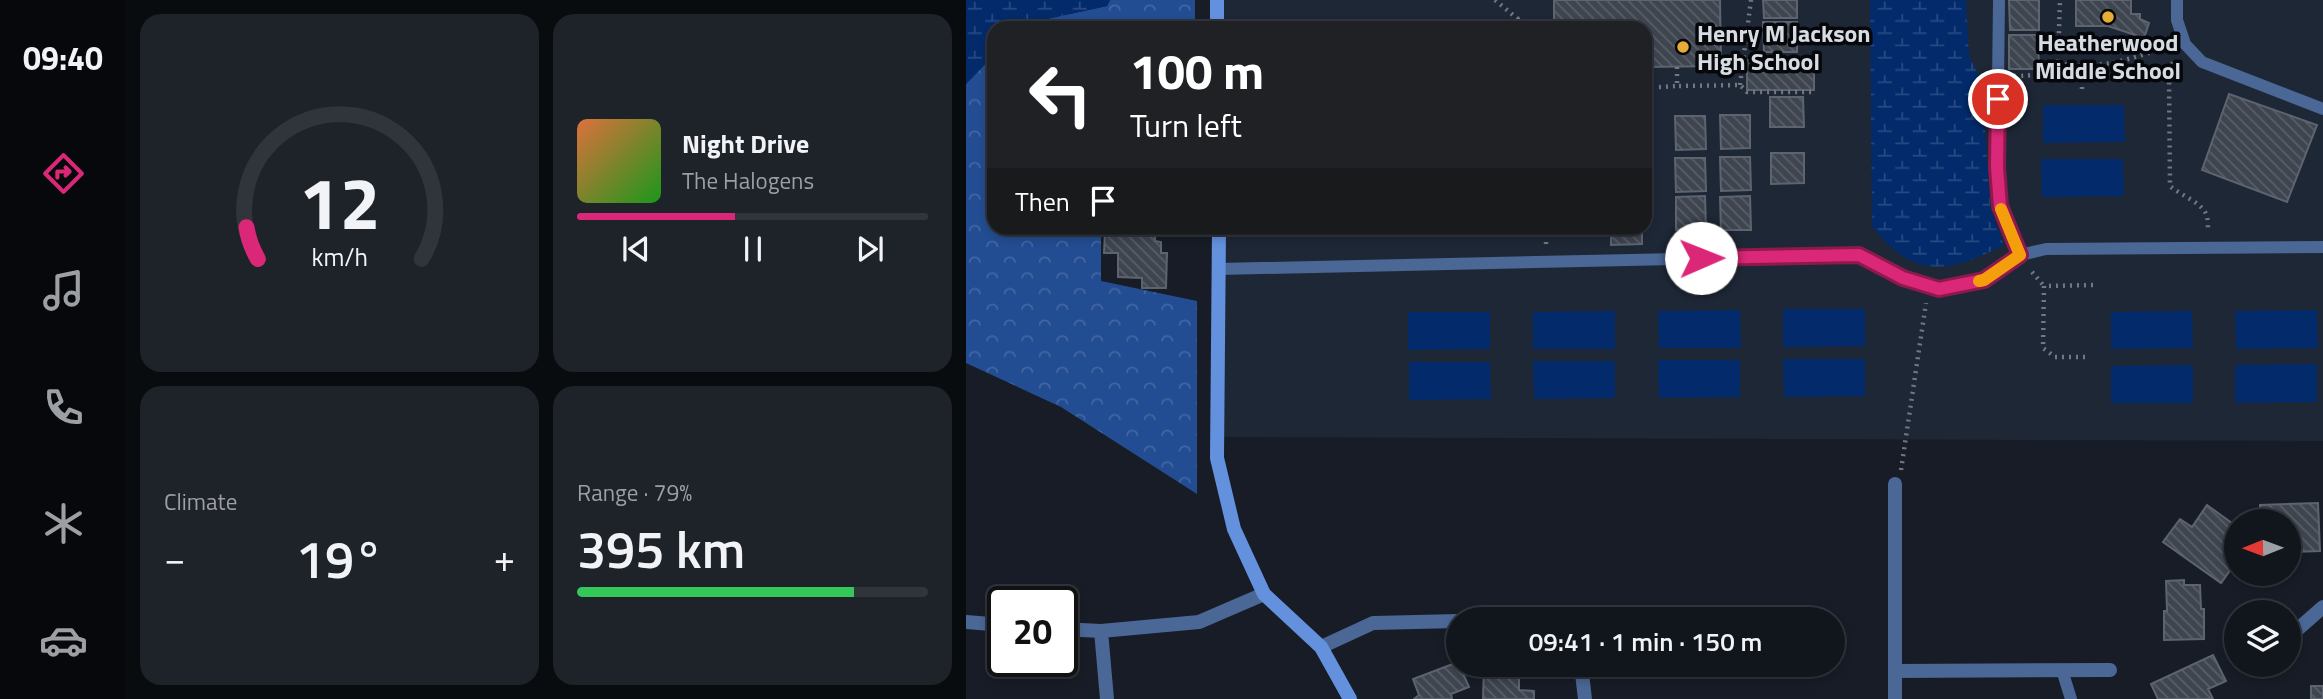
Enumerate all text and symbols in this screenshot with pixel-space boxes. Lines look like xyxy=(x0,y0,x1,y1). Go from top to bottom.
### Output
marker: Heatherwood Middle School xyxy=(2100,9,2116,25)
place label: Henry M Jackson High School xyxy=(1697,15,1871,79)
place label: Heatherwood Middle School xyxy=(2035,24,2181,88)
text: 100 m xyxy=(1130,33,1264,108)
text: 09:40 xyxy=(23,34,103,82)
marker: Henry M Jackson High School xyxy=(1675,39,1691,55)
icon: left xyxy=(1015,49,1106,140)
pin xyxy=(1968,69,2028,129)
icon: arrive xyxy=(1979,80,2017,118)
text: Turn left xyxy=(1130,101,1242,149)
text: Night Drive xyxy=(682,124,809,163)
text: 12 xyxy=(299,148,380,258)
icon: directions xyxy=(39,149,88,198)
text: The Halogens xyxy=(682,163,814,198)
text: Then xyxy=(1015,182,1070,221)
icon: arrive xyxy=(1084,182,1122,220)
position arrow xyxy=(1664,221,1738,295)
icon: previous xyxy=(617,230,655,268)
icon: pause xyxy=(734,230,772,268)
icon: next xyxy=(851,230,889,268)
text: km/h xyxy=(311,238,368,276)
icon: music xyxy=(39,266,88,315)
icon: phone xyxy=(39,383,88,432)
text: Range · 79% xyxy=(577,475,692,510)
text: Climate xyxy=(164,484,237,519)
icon: climate xyxy=(39,499,88,548)
text: 395 km xyxy=(577,509,745,588)
north arrow xyxy=(2224,509,2301,586)
map controls xyxy=(2224,509,2301,677)
text: 19° xyxy=(296,519,383,598)
text: − xyxy=(164,529,185,587)
text: + xyxy=(494,529,515,587)
speed limit sign: 20 xyxy=(987,586,1078,677)
button: layers xyxy=(2224,600,2301,677)
icon: car xyxy=(39,616,88,665)
text: 09:41 · 1 min · 150 m xyxy=(1529,622,1762,661)

